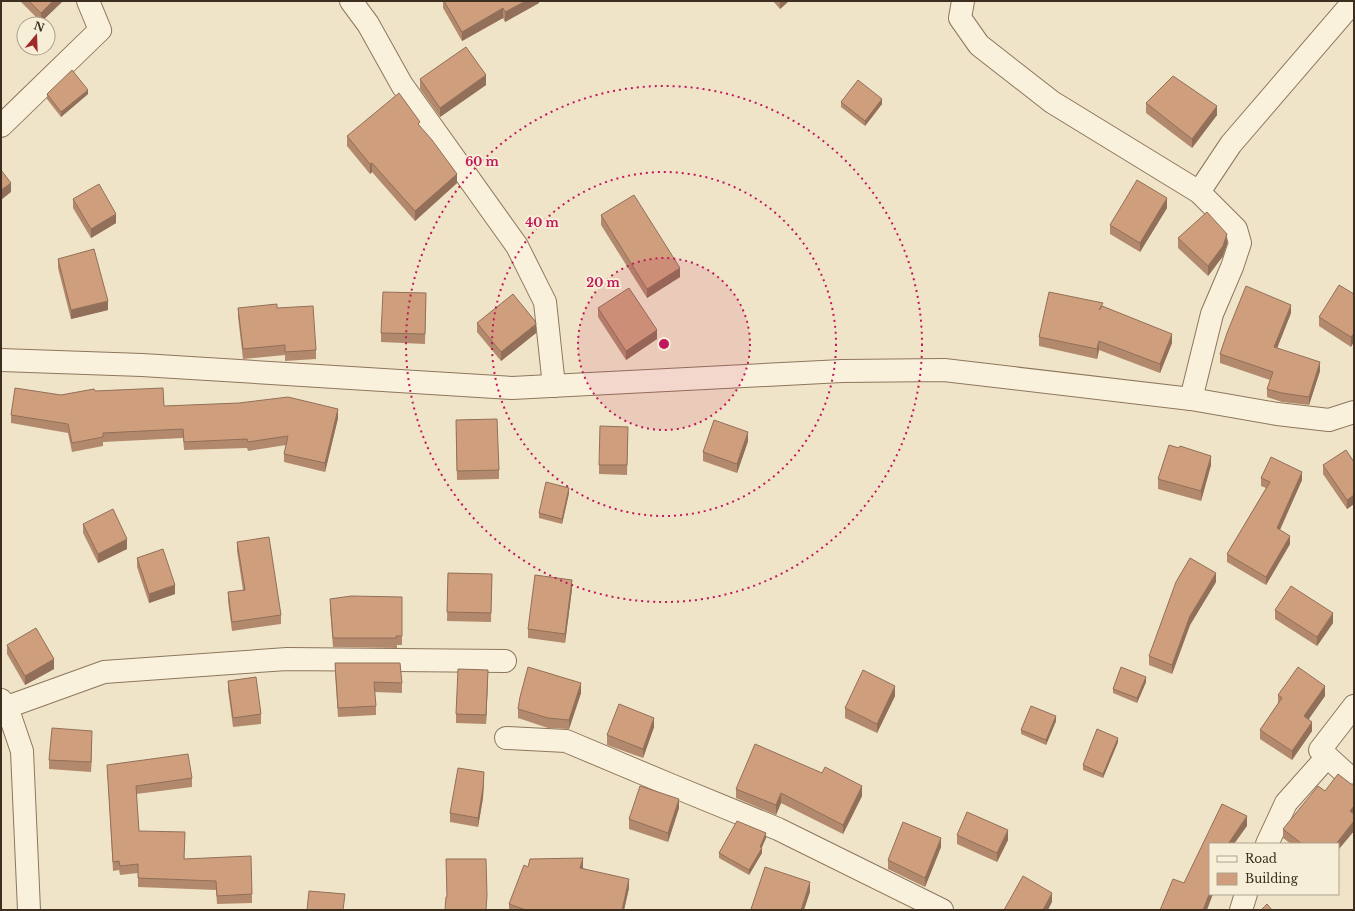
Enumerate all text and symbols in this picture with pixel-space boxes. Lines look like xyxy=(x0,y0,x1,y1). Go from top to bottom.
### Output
north arrow xyxy=(16,16,56,56)
text: N xyxy=(32,18,47,35)
text: 60 m xyxy=(465,154,500,169)
text: 40 m xyxy=(525,215,559,230)
text: 20 m xyxy=(586,275,620,290)
centre of rings xyxy=(657,337,671,351)
legend xyxy=(1209,843,1339,895)
text: Road xyxy=(1245,851,1277,866)
text: Building xyxy=(1245,871,1299,886)

